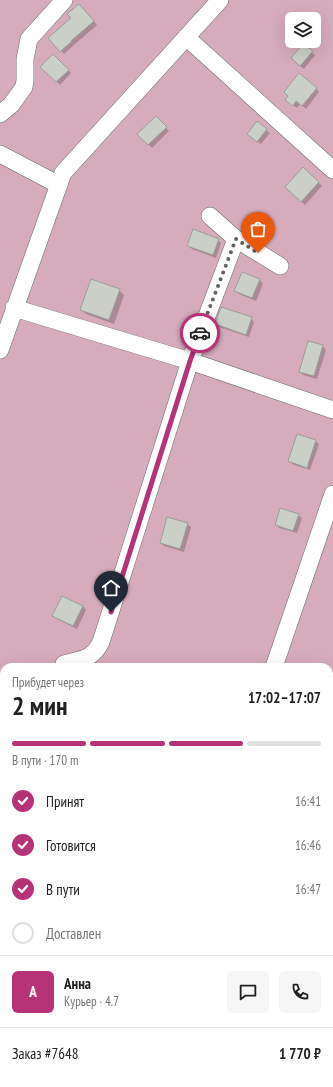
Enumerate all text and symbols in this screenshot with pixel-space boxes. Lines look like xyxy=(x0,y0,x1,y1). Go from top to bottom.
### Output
map controls xyxy=(285,12,321,48)
button: layers xyxy=(285,12,321,48)
pin xyxy=(241,212,275,253)
icon: bag xyxy=(247,218,269,240)
courier xyxy=(180,313,220,353)
icon: car xyxy=(189,322,211,344)
pin xyxy=(94,571,128,612)
icon: home xyxy=(100,577,122,599)
text: Прибудет через xyxy=(12,674,84,691)
text: 17:02–17:07 xyxy=(248,688,321,707)
text: 2 мин xyxy=(12,689,67,722)
text: В пути · 170 m xyxy=(12,752,78,769)
icon: check xyxy=(12,790,34,812)
text: Принят xyxy=(46,792,84,811)
text: 16:41 xyxy=(295,793,321,810)
icon: check xyxy=(12,834,34,856)
text: Готовится xyxy=(46,836,96,855)
text: 16:46 xyxy=(295,837,321,854)
icon: check xyxy=(12,878,34,900)
text: В пути xyxy=(46,880,80,899)
text: 16:47 xyxy=(295,881,321,898)
text: Доставлен xyxy=(46,924,101,943)
button: chat xyxy=(227,971,269,1013)
button: phone xyxy=(279,971,321,1013)
text: Анна xyxy=(64,974,91,993)
text: А xyxy=(29,982,37,1001)
text: Курьер · 4.7 xyxy=(64,993,119,1010)
text: Заказ #7648 xyxy=(12,1044,79,1063)
text: 1 770 ₽ xyxy=(279,1044,321,1063)

